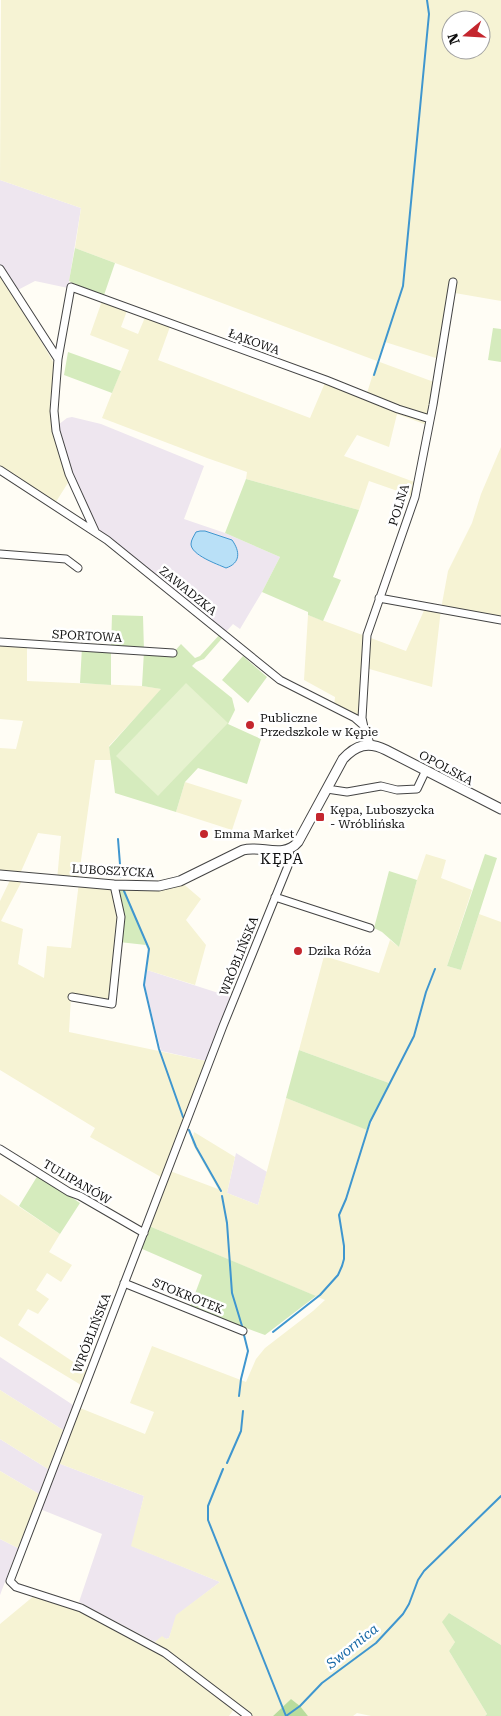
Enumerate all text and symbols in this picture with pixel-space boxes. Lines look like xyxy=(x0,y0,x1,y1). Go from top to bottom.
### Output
north arrow xyxy=(441,10,491,60)
text: N xyxy=(444,31,463,47)
street label: ŁĄKOWA xyxy=(226,326,282,358)
street label: POLNA xyxy=(386,482,412,528)
street label: ZAWADZKA xyxy=(157,564,220,619)
street label: SPORTOWA xyxy=(51,627,123,645)
place label: Publiczne Przedszkole w Kępie xyxy=(260,711,379,739)
marker: Publiczne Przedszkole w Kępie xyxy=(244,719,256,731)
street label: OPOLSKA xyxy=(417,748,476,788)
place label: Kępa, Luboszycka - Wróblińska xyxy=(330,803,435,831)
marker: Kępa, Luboszycka - Wróblińska xyxy=(314,811,326,823)
place label: Emma Market xyxy=(214,827,295,841)
marker: Emma Market xyxy=(198,828,210,840)
district label: KĘPA xyxy=(260,850,304,868)
street label: LUBOSZYCKA xyxy=(71,862,155,880)
street label: WRÓBLIŃSKA xyxy=(217,914,262,998)
place label: Dzika Róża xyxy=(308,944,372,958)
marker: Dzika Róża xyxy=(292,945,304,957)
street label: TULIPANÓW xyxy=(40,1157,114,1208)
street label: STOKROTEK xyxy=(150,1275,226,1317)
street label: WRÓBLIŃSKA xyxy=(70,1291,114,1375)
water label: Swornica xyxy=(322,1620,381,1672)

